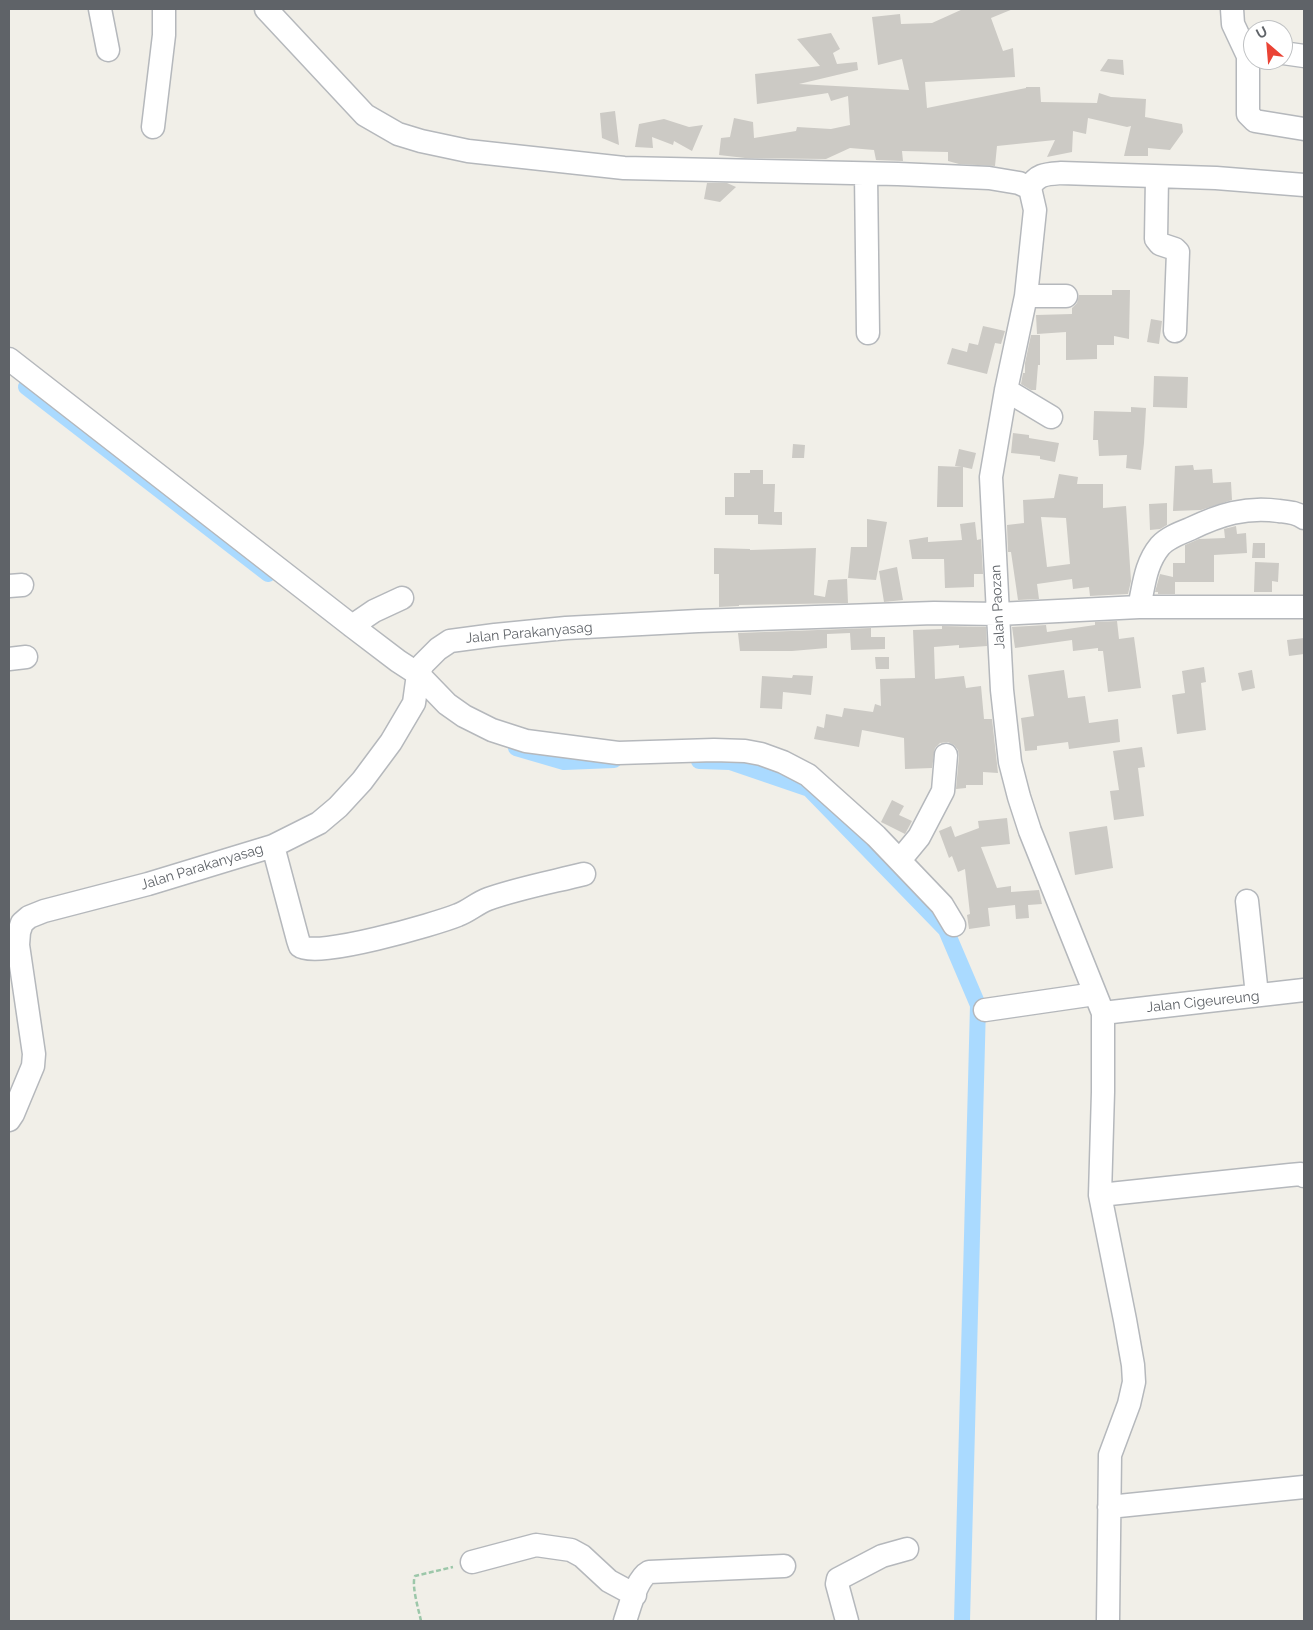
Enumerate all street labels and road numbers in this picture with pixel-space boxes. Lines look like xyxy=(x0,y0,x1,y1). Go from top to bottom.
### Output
street label: Jalan Paozan xyxy=(987,564,1009,650)
street label: Jalan Parakanyasag xyxy=(465,619,593,647)
street label: Jalan Parakanyasag xyxy=(139,840,265,894)
street label: Jalan Cigeureung xyxy=(1146,988,1260,1016)

